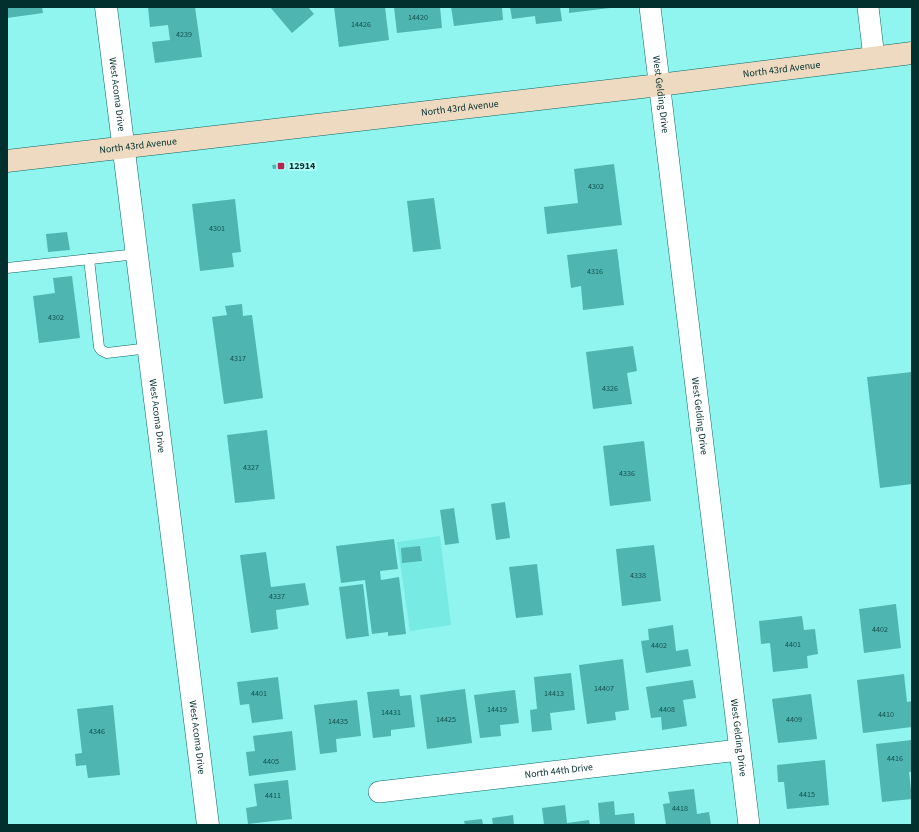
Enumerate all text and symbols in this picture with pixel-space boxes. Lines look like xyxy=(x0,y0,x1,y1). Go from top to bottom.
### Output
house number: 14420 xyxy=(408,12,428,23)
house number: 14426 xyxy=(351,19,371,30)
house number: 4239 xyxy=(176,29,192,40)
street label: West Gelding Drive xyxy=(649,55,672,134)
street label: West Acoma Drive xyxy=(105,56,128,132)
street label: North 43rd Avenue xyxy=(742,58,821,81)
street label: North 43rd Avenue xyxy=(420,97,500,120)
street label: North 43rd Avenue xyxy=(99,134,178,157)
place label: 12914 xyxy=(289,159,316,173)
marker: 12914 xyxy=(276,161,286,171)
house number: 4302 xyxy=(588,181,604,192)
house number: 4301 xyxy=(209,223,225,234)
house number: 4316 xyxy=(587,266,603,277)
house number: 4302 xyxy=(48,312,64,323)
house number: 4317 xyxy=(230,353,246,364)
street label: West Gelding Drive xyxy=(688,376,711,456)
street label: West Acoma Drive xyxy=(145,378,169,454)
house number: 4326 xyxy=(602,383,618,394)
house number: 4327 xyxy=(243,462,259,473)
house number: 4336 xyxy=(619,468,635,479)
house number: 4338 xyxy=(630,570,646,581)
house number: 4337 xyxy=(269,591,285,602)
house number: 4402 xyxy=(872,624,888,635)
house number: 4401 xyxy=(785,639,801,650)
house number: 4402 xyxy=(651,640,667,651)
house number: 14407 xyxy=(594,683,614,694)
house number: 4401 xyxy=(251,688,267,699)
house number: 14413 xyxy=(544,688,564,699)
street label: West Gelding Drive xyxy=(727,698,750,777)
street label: West Acoma Drive xyxy=(186,700,209,775)
house number: 14419 xyxy=(487,704,507,715)
house number: 4408 xyxy=(659,704,675,715)
house number: 14431 xyxy=(381,707,401,718)
house number: 4410 xyxy=(878,709,894,720)
house number: 14425 xyxy=(436,714,456,725)
house number: 4409 xyxy=(786,714,802,725)
house number: 14435 xyxy=(328,716,348,727)
house number: 4346 xyxy=(89,726,105,737)
house number: 4416 xyxy=(887,753,903,764)
house number: 4405 xyxy=(263,756,279,767)
street label: North 44th Drive xyxy=(524,760,594,782)
house number: 4415 xyxy=(799,789,815,800)
house number: 4411 xyxy=(265,790,281,801)
house number: 4418 xyxy=(672,803,688,814)

